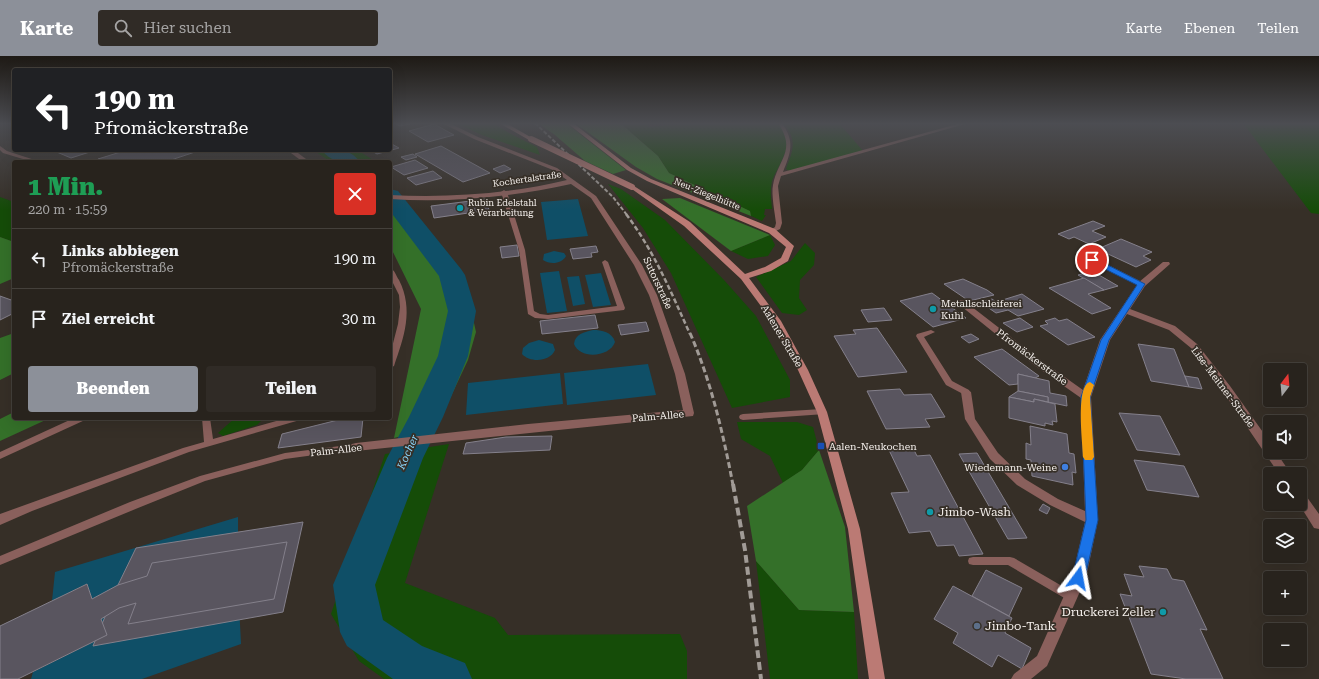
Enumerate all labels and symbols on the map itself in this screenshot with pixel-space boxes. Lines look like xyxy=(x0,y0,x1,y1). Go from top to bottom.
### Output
street label: Kochertalstraße xyxy=(492,169,562,189)
street label: Neu-Ziegelhütte xyxy=(672,176,742,212)
place label: Rubin Edelstahl & Verarbeitung xyxy=(468,198,537,218)
marker: Rubin Edelstahl & Verarbeitung xyxy=(455,203,465,213)
pin xyxy=(1075,243,1109,277)
street label: Sutorstraße xyxy=(641,255,675,311)
place label: Metallschleiferei Kuhl xyxy=(941,298,1022,321)
street label: Aalener Straße xyxy=(759,303,805,370)
marker: Metallschleiferei Kuhl xyxy=(928,304,938,314)
street label: Pfromäckerstraße xyxy=(994,327,1070,388)
street label: Lise-Meitner-Straße xyxy=(1189,345,1257,430)
north arrow xyxy=(1263,363,1307,407)
street label: Palm-Allee xyxy=(632,408,685,424)
water label: Kocher xyxy=(394,432,422,472)
marker: Aalen-Neukochen xyxy=(816,441,826,451)
place label: Aalen-Neukochen xyxy=(829,441,917,452)
street label: Palm-Allee xyxy=(309,442,363,458)
place label: Wiedemann-Weine xyxy=(964,462,1057,473)
marker: Wiedemann-Weine xyxy=(1060,462,1070,472)
place label: Jimbo-Wash xyxy=(938,505,1011,519)
marker: Jimbo-Wash xyxy=(925,507,935,517)
position arrow xyxy=(1057,557,1099,599)
place label: Druckerei Zeller xyxy=(1062,605,1155,619)
marker: Druckerei Zeller xyxy=(1158,607,1168,617)
place label: Jimbo-Tank xyxy=(985,619,1056,633)
marker: Jimbo-Tank xyxy=(972,621,982,631)

